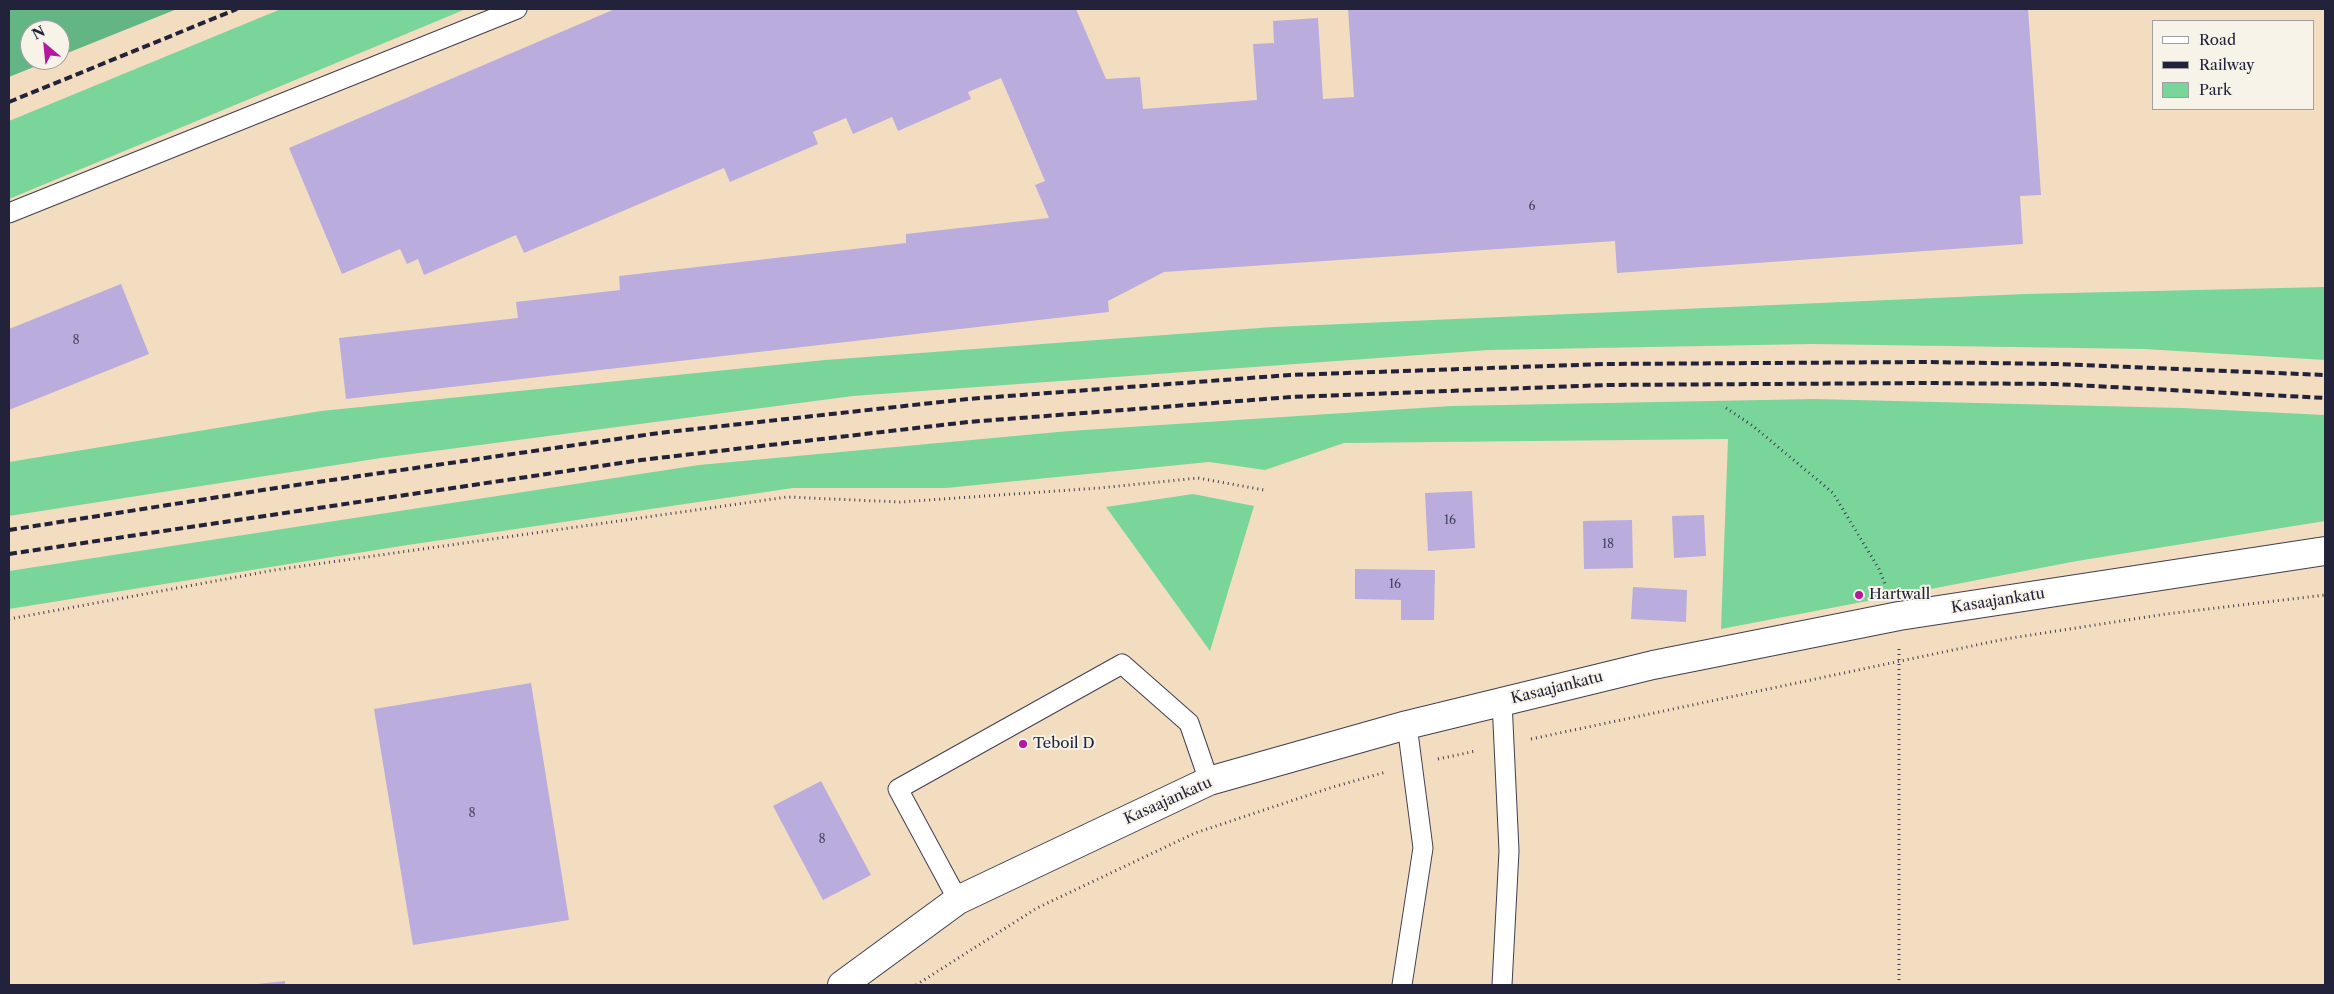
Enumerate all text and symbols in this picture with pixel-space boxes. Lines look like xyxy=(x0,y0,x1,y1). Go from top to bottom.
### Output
north arrow xyxy=(20,20,70,70)
legend xyxy=(2152,20,2314,110)
text: N xyxy=(29,22,48,43)
text: Road xyxy=(2199,30,2236,49)
text: Railway xyxy=(2199,55,2255,74)
text: Park xyxy=(2199,80,2232,99)
house number: 6 xyxy=(1528,200,1536,214)
house number: 8 xyxy=(72,334,80,348)
house number: 16 xyxy=(1444,514,1456,528)
house number: 18 xyxy=(1602,538,1614,552)
house number: 16 xyxy=(1389,578,1401,592)
street label: Kasaajankatu xyxy=(1950,585,2046,617)
place label: Hartwall xyxy=(1869,586,1930,604)
marker: Hartwall xyxy=(1853,589,1865,601)
street label: Kasaajankatu xyxy=(1509,668,1605,708)
place label: Teboil D xyxy=(1033,735,1095,753)
marker: Teboil D xyxy=(1017,738,1029,750)
street label: Kasaajankatu xyxy=(1121,774,1215,828)
house number: 8 xyxy=(468,807,476,821)
house number: 8 xyxy=(818,833,826,847)

